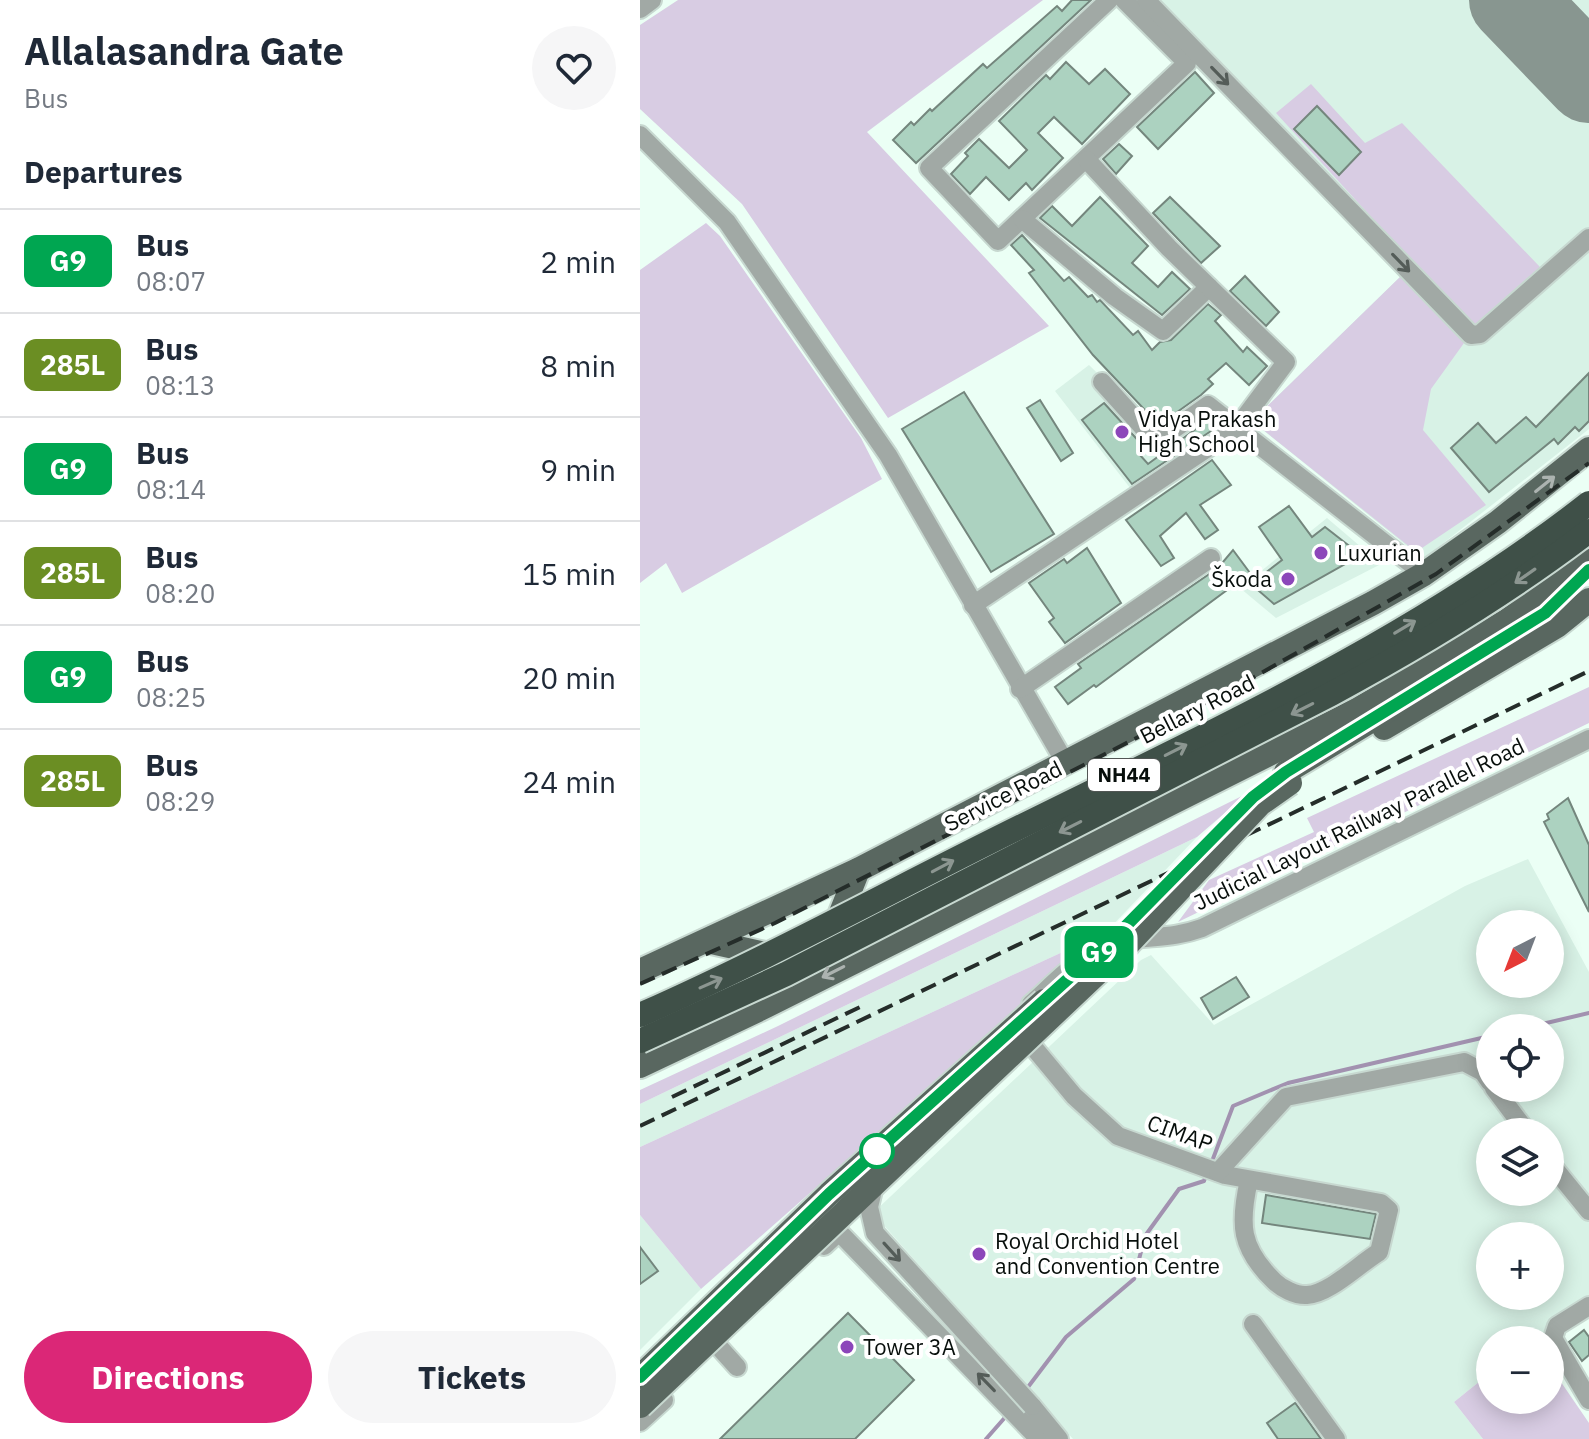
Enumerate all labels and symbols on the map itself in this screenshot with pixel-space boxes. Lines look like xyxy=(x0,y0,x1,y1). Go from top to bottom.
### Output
one-way arrow xyxy=(1210,66,1229,85)
one-way arrow xyxy=(1391,253,1410,273)
place label: Vidya Prakash High School xyxy=(1138,404,1277,458)
marker: Vidya Prakash High School xyxy=(1113,423,1131,441)
one-way arrow xyxy=(1534,475,1555,492)
place label: Luxurian xyxy=(1337,538,1422,567)
marker: Luxurian xyxy=(1312,544,1330,562)
place label: Škoda xyxy=(1211,564,1272,593)
one-way arrow xyxy=(1515,568,1537,584)
marker: Škoda xyxy=(1279,570,1297,588)
one-way arrow xyxy=(1393,619,1416,635)
street label: Bellary Road xyxy=(1134,667,1259,750)
one-way arrow xyxy=(1291,702,1314,718)
street label: Judicial Layout Railway Parallel Road xyxy=(1189,731,1529,916)
one-way arrow xyxy=(1163,741,1187,757)
street label: Service Road xyxy=(939,754,1066,838)
road number: NH44 xyxy=(1088,759,1160,791)
one-way arrow xyxy=(1059,820,1083,836)
one-way arrow xyxy=(931,858,955,874)
north arrow xyxy=(1476,910,1564,998)
line badge: G9 xyxy=(1063,926,1135,978)
one-way arrow xyxy=(822,964,845,980)
one-way arrow xyxy=(699,975,723,990)
street label: CIMAP xyxy=(1143,1107,1217,1158)
unlabelled marker xyxy=(860,1134,894,1168)
place label: Royal Orchid Hotel and Convention Centre xyxy=(995,1226,1220,1280)
one-way arrow xyxy=(883,1242,902,1262)
marker: Royal Orchid Hotel and Convention Centre xyxy=(970,1245,988,1263)
place label: Tower 3A xyxy=(863,1332,956,1361)
marker: Tower 3A xyxy=(838,1338,856,1356)
one-way arrow xyxy=(977,1373,996,1392)

